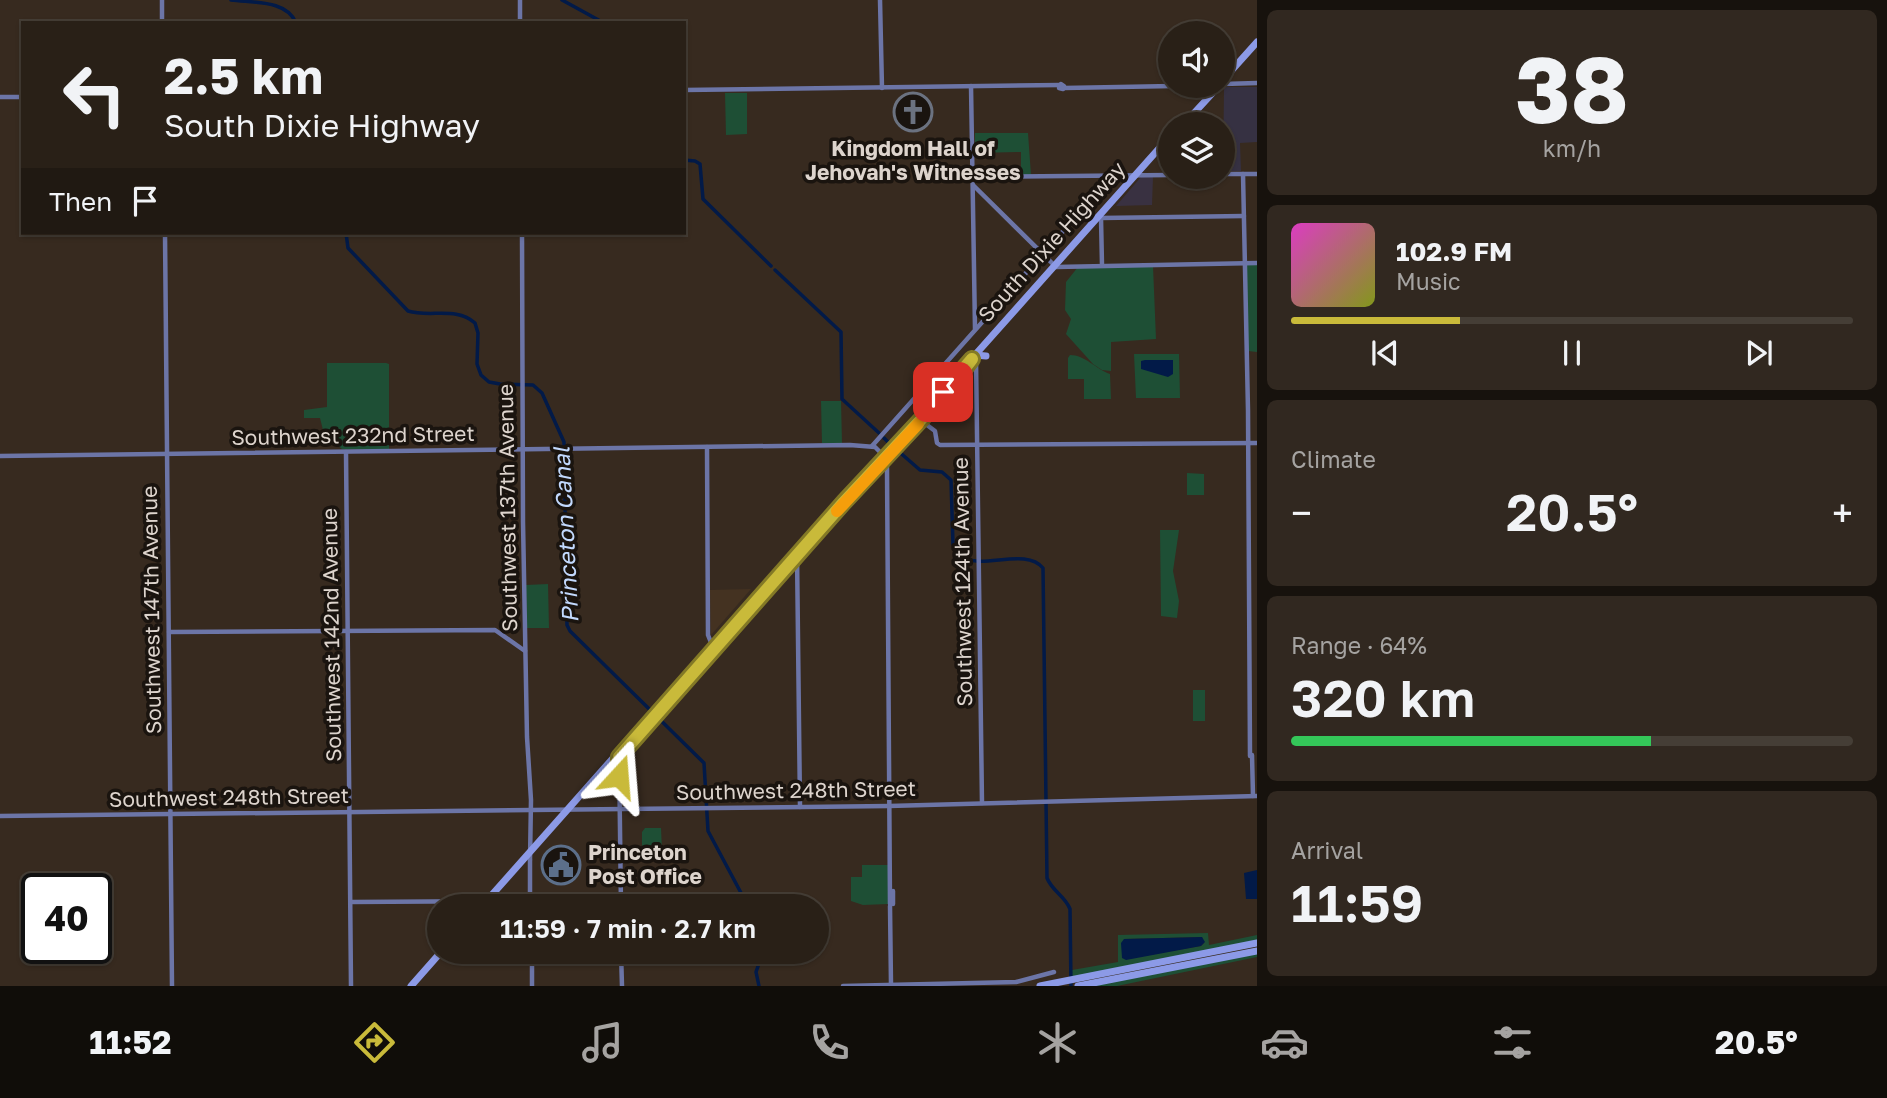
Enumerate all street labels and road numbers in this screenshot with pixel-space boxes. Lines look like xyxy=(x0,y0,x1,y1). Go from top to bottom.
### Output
street label: South Dixie Highway xyxy=(972,155,1130,327)
street label: Southwest 137th Avenue xyxy=(492,384,522,632)
street label: Southwest 232nd Street xyxy=(231,420,475,450)
street label: Southwest 124th Avenue xyxy=(947,457,977,707)
street label: Southwest 147th Avenue xyxy=(136,486,166,734)
street label: Southwest 142nd Avenue xyxy=(316,508,346,762)
street label: Southwest 248th Street xyxy=(676,775,916,805)
street label: Southwest 248th Street xyxy=(109,782,349,812)

